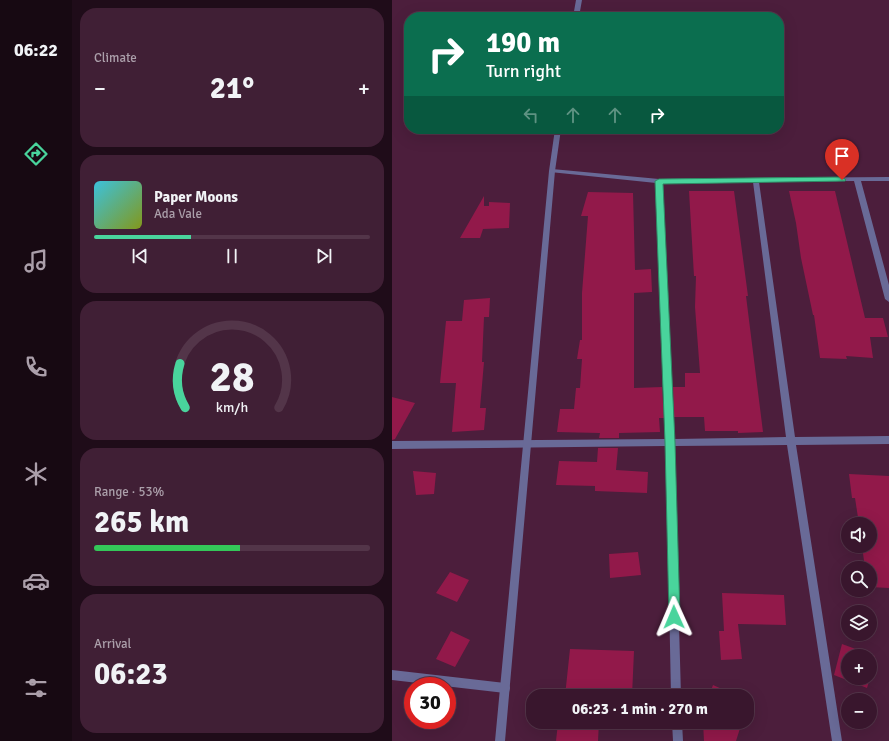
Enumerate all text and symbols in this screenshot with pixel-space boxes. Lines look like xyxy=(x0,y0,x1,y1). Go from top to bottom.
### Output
text: 190 m xyxy=(486,26,560,60)
icon: right xyxy=(420,28,472,80)
text: 06:22 xyxy=(14,39,58,61)
text: Climate xyxy=(94,50,137,66)
text: Turn right xyxy=(486,60,561,82)
text: 21° xyxy=(210,70,254,107)
text: − xyxy=(94,75,106,102)
text: + xyxy=(358,75,370,102)
icon: left xyxy=(520,104,542,126)
icon: ahead xyxy=(562,104,584,126)
icon: ahead xyxy=(604,104,626,126)
icon: right xyxy=(646,104,668,126)
pin xyxy=(825,139,859,180)
icon: directions xyxy=(22,140,50,168)
icon: arrive xyxy=(831,145,853,167)
text: Paper Moons xyxy=(154,188,238,206)
text: Ada Vale xyxy=(154,206,202,222)
icon: previous xyxy=(129,245,151,267)
icon: pause xyxy=(221,245,243,267)
icon: next xyxy=(313,245,335,267)
icon: music xyxy=(22,247,50,275)
text: 28 xyxy=(210,352,254,403)
icon: phone xyxy=(22,353,50,381)
text: km/h xyxy=(216,399,248,416)
icon: climate xyxy=(22,460,50,488)
text: Range · 53% xyxy=(94,484,164,500)
text: 265 km xyxy=(94,504,189,541)
map controls xyxy=(841,517,877,729)
button: sound xyxy=(841,517,877,553)
button: search xyxy=(841,561,877,597)
icon: car xyxy=(22,567,50,595)
position arrow xyxy=(653,596,695,638)
button: layers xyxy=(841,605,877,641)
text: Arrival xyxy=(94,636,131,652)
button: + xyxy=(841,649,877,685)
text: 06:23 xyxy=(94,656,168,693)
icon: filters xyxy=(22,674,50,702)
speed limit sign: 30 xyxy=(404,677,456,729)
button: − xyxy=(841,693,877,729)
text: 06:23 · 1 min · 270 m xyxy=(572,700,708,718)

